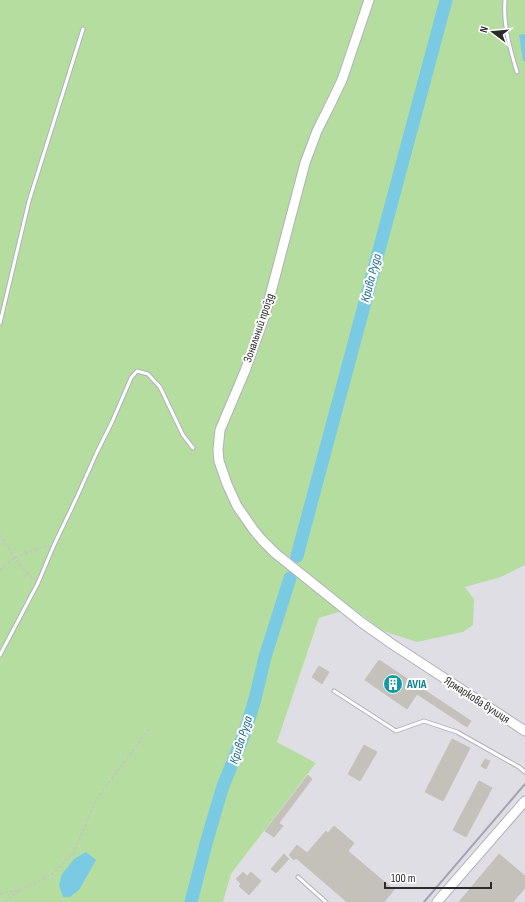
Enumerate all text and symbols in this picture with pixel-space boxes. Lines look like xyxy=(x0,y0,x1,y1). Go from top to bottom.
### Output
north arrow xyxy=(473,12,513,52)
text: N xyxy=(477,25,491,34)
water label: Крива Руда xyxy=(357,251,385,304)
street label: Зональний проїзд xyxy=(240,291,278,365)
building icon: AVIA xyxy=(382,673,404,695)
street label: Ярмаркова вулиця xyxy=(441,673,513,727)
place label: AVIA xyxy=(406,677,427,692)
water label: Крива Руда xyxy=(226,713,257,766)
scale bar xyxy=(385,864,491,890)
text: 100 m xyxy=(391,871,416,886)

